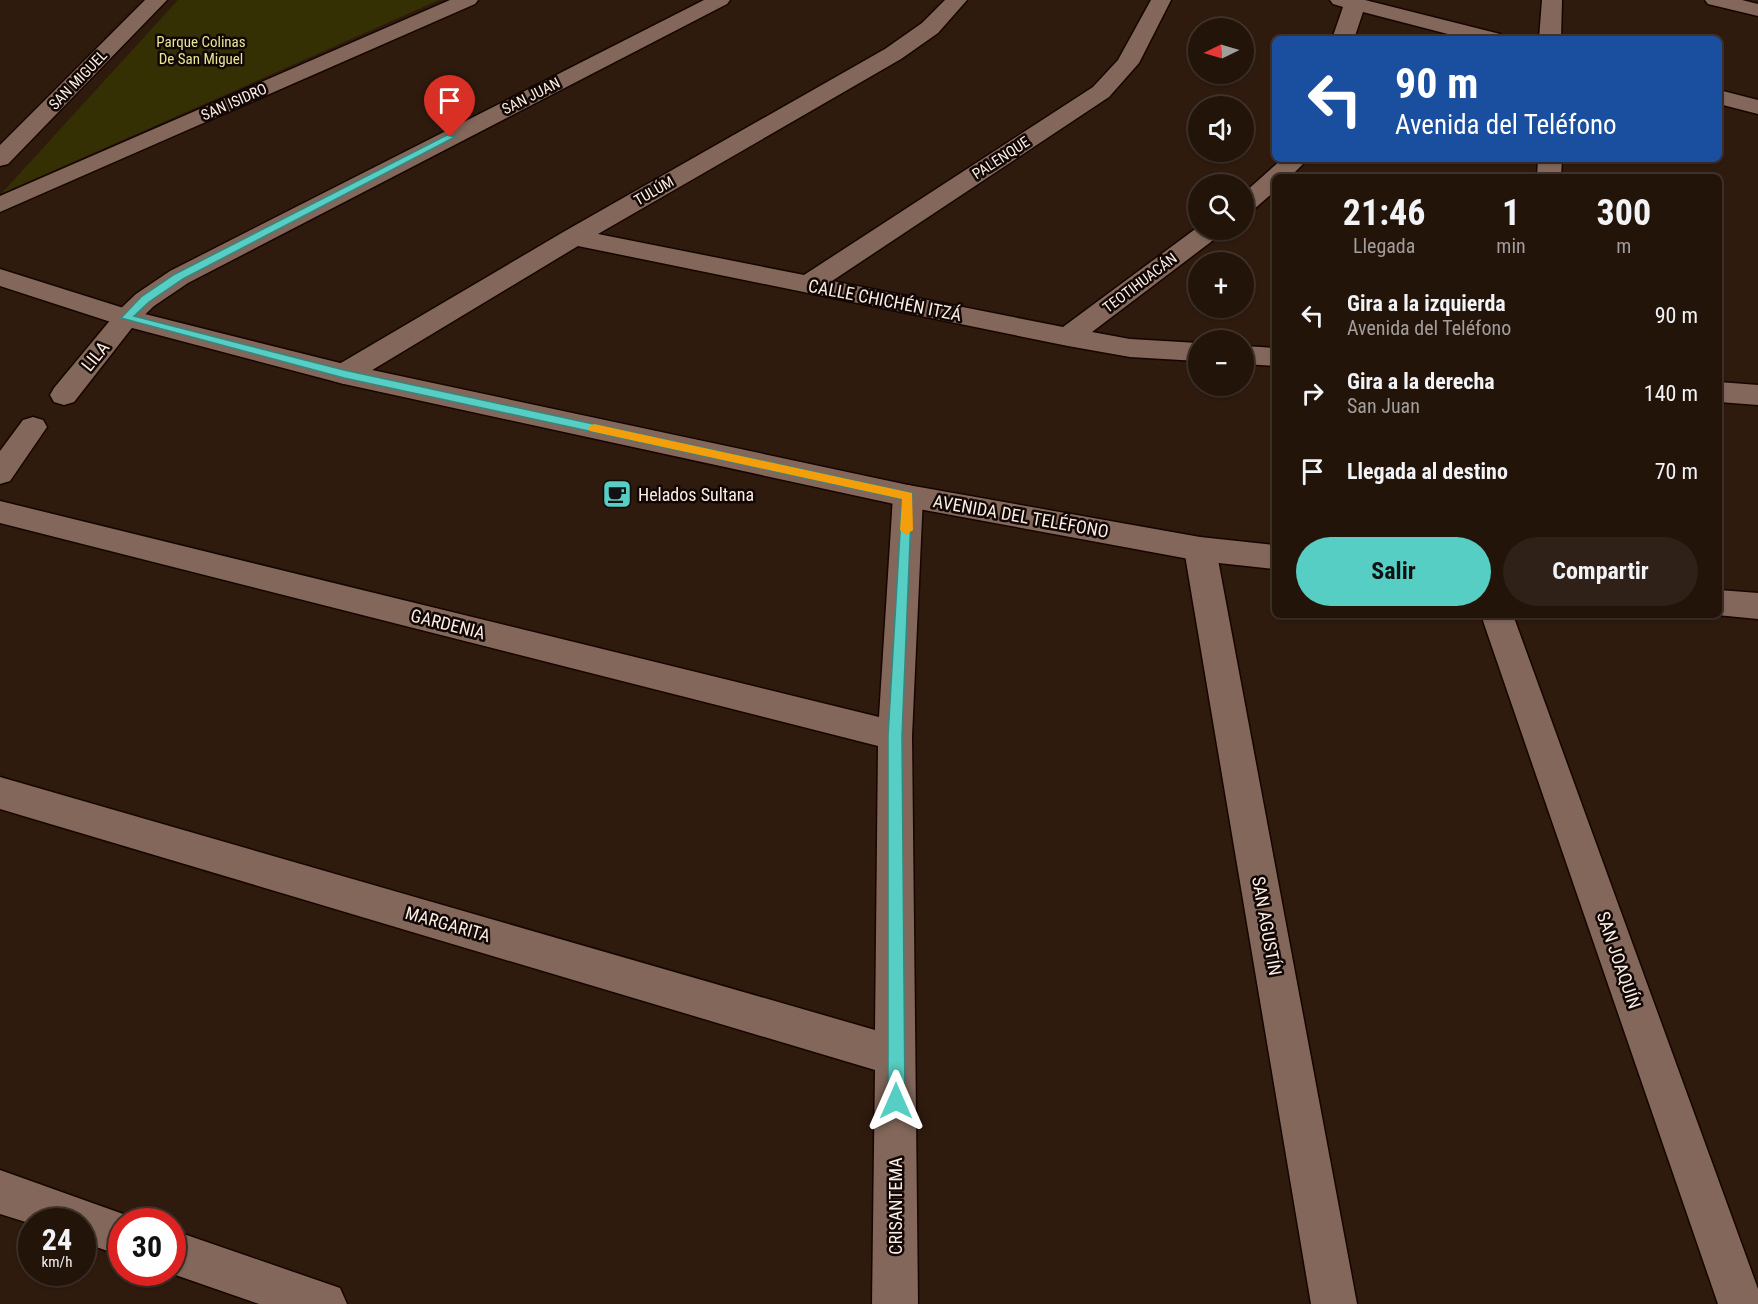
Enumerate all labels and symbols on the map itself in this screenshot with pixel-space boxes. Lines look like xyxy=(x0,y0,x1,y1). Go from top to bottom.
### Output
north arrow xyxy=(1188,18,1254,84)
park label: Parque Colinas De San Miguel xyxy=(156,33,246,68)
street label: SAN MIGUEL xyxy=(45,46,111,114)
street label: SAN JUAN xyxy=(499,74,563,118)
pin xyxy=(424,75,475,137)
street label: SAN ISIDRO xyxy=(198,80,270,124)
street label: PALENQUE xyxy=(969,133,1033,183)
street label: TULÚM xyxy=(631,173,677,209)
street label: TEOTIHUACÁN xyxy=(1099,249,1181,317)
street label: CALLE CHICHÉN ITZÁ xyxy=(807,275,964,325)
street label: LILA xyxy=(77,336,114,375)
cafe icon: Helados Sultana xyxy=(601,478,633,510)
place label: Helados Sultana xyxy=(638,484,754,505)
street label: AVENIDA DEL TELÉFONO xyxy=(932,490,1110,542)
street label: GARDENIA xyxy=(409,605,488,644)
street label: SAN AGUSTÍN xyxy=(1248,875,1286,977)
street label: MARGARITA xyxy=(403,902,494,946)
street label: SAN JOAQUÍN xyxy=(1593,909,1645,1011)
position arrow xyxy=(864,1069,928,1133)
street label: CRISANTEMA xyxy=(885,1157,906,1255)
speed limit sign: 30 xyxy=(108,1208,186,1286)

